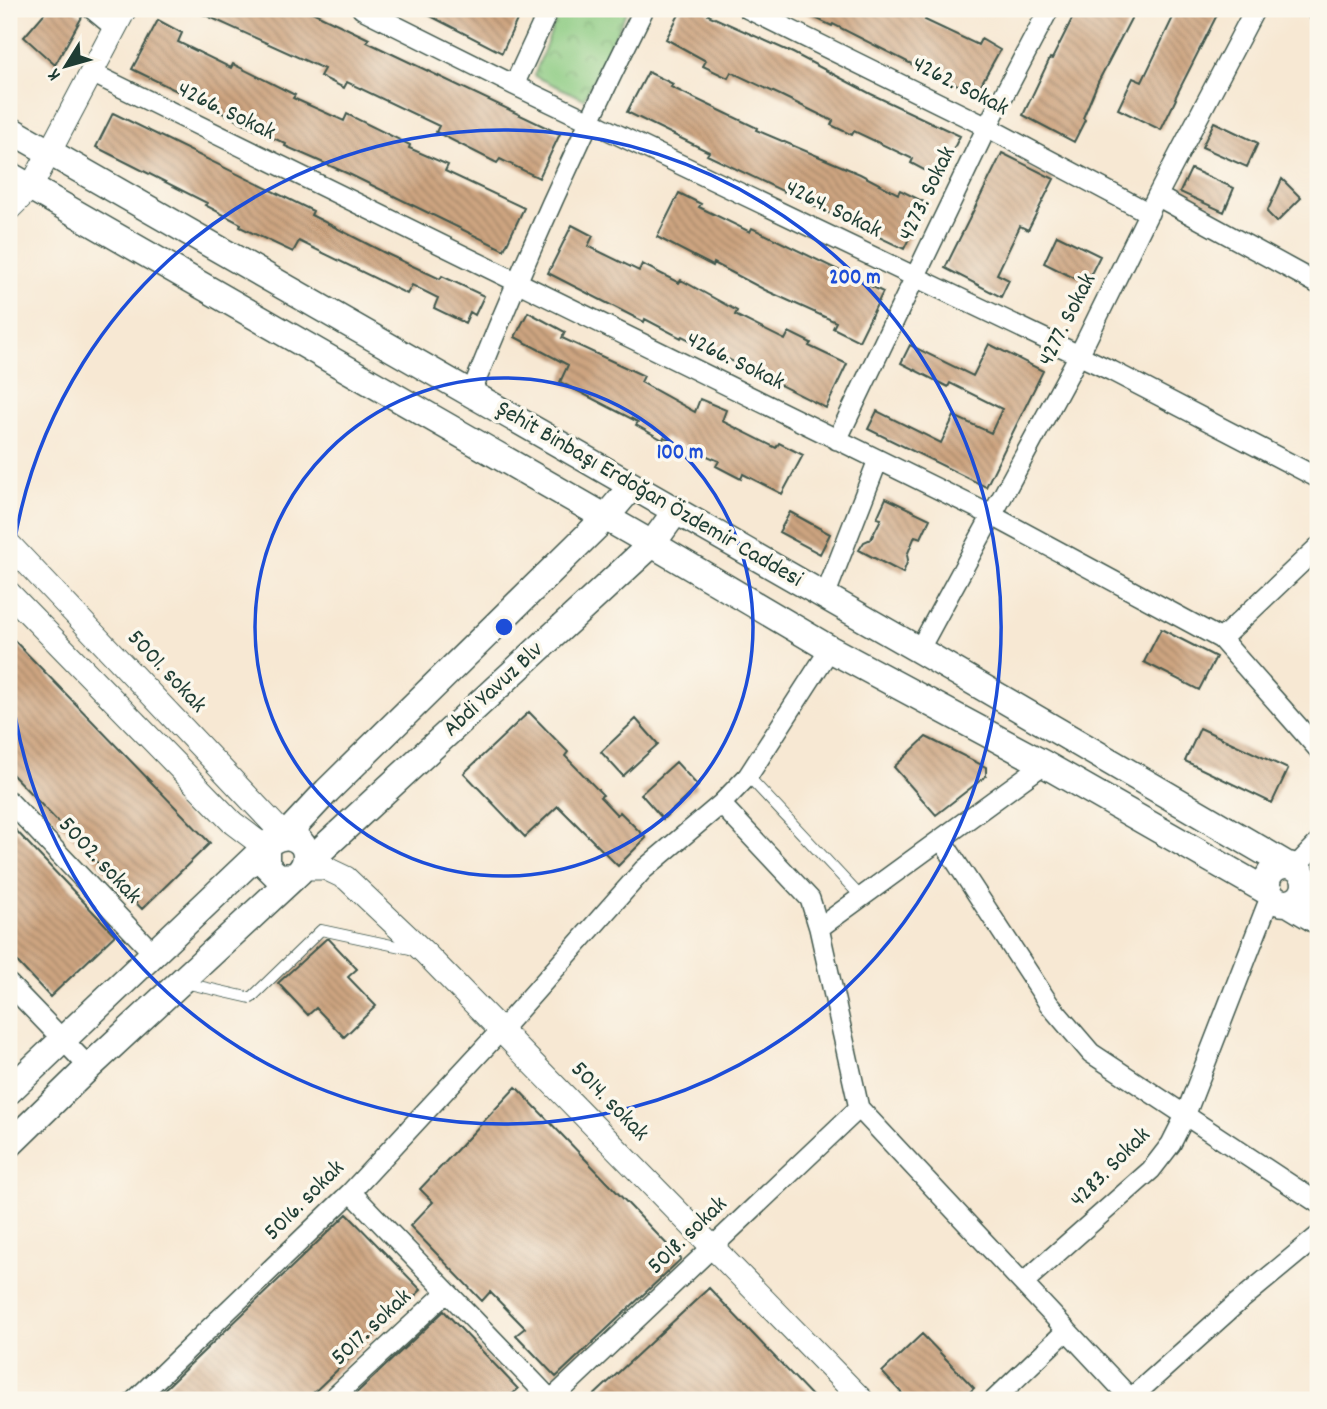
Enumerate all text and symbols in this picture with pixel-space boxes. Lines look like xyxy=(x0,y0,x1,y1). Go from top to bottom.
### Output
north arrow xyxy=(32,32,102,102)
street label: 4262. Sokak xyxy=(906,48,1014,126)
text: K xyxy=(42,62,69,86)
street label: 4266. Sokak xyxy=(171,74,281,150)
street label: 4273. Sokak xyxy=(890,141,966,247)
street label: 4264. Sokak xyxy=(779,172,887,248)
text: 200 m xyxy=(829,264,881,294)
street label: 4277. Sokak xyxy=(1030,268,1106,372)
street label: 4266. Sokak xyxy=(680,324,790,400)
street label: Şehit Binbaşı Erdoğan Özdemir Caddesi xyxy=(489,393,809,597)
text: 100 m xyxy=(657,439,703,469)
centre of rings xyxy=(492,615,516,639)
street label: 5001. sokak xyxy=(118,622,214,722)
street label: Abdi Yavuz Blv xyxy=(436,634,552,746)
street label: 5002. sokak xyxy=(49,810,149,912)
street label: 5014. sokak xyxy=(562,1054,656,1150)
street label: 4283. Sokak xyxy=(1063,1120,1159,1216)
street label: 5016. sokak xyxy=(257,1153,353,1249)
street label: 5018. sokak xyxy=(640,1189,736,1283)
street label: 5017. sokak xyxy=(324,1282,420,1374)

